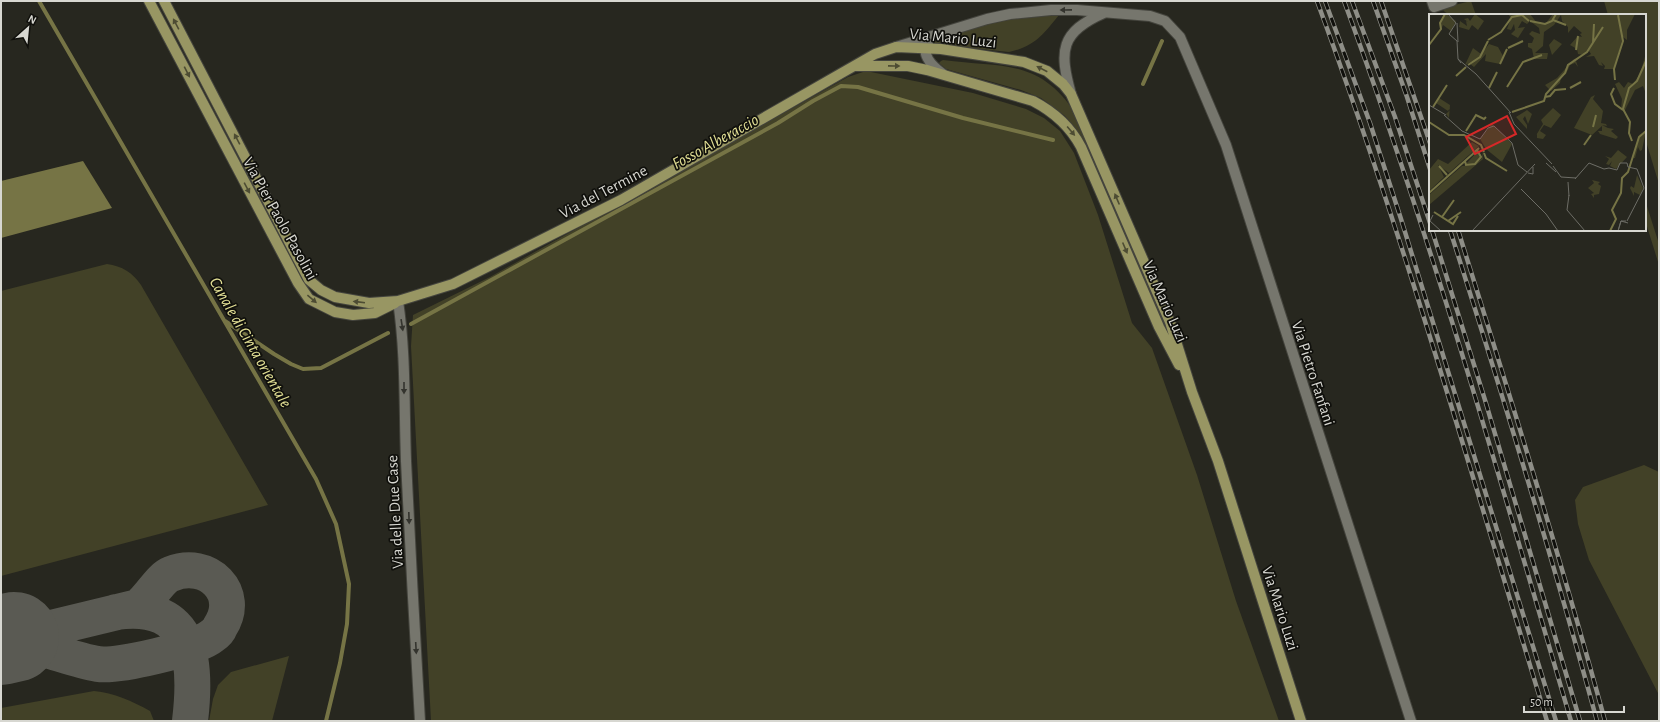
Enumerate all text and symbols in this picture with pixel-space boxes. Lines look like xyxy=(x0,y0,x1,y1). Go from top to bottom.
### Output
one-way arrow xyxy=(1059,7,1072,13)
north arrow xyxy=(8,8,48,48)
text: N xyxy=(26,13,38,26)
inset map xyxy=(1429,14,1646,231)
one-way arrow xyxy=(173,18,180,30)
street label: Via Mario Luzi xyxy=(909,25,997,51)
one-way arrow xyxy=(888,63,901,69)
one-way arrow xyxy=(184,66,190,78)
one-way arrow xyxy=(1036,66,1048,72)
water label: Fosso Alberaccio xyxy=(669,111,761,172)
one-way arrow xyxy=(1066,125,1075,136)
one-way arrow xyxy=(233,134,240,145)
street label: Via Pier Paolo Pasolini xyxy=(240,155,320,282)
street label: Via del Termine xyxy=(557,162,650,222)
one-way arrow xyxy=(243,182,250,194)
one-way arrow xyxy=(1114,193,1121,205)
one-way arrow xyxy=(1123,243,1129,255)
street label: Via Mario Luzi xyxy=(1140,258,1190,345)
water label: Canale di Cinta orientale xyxy=(206,274,295,410)
one-way arrow xyxy=(306,295,317,304)
one-way arrow xyxy=(353,298,365,305)
one-way arrow xyxy=(399,319,405,331)
street label: Via Pietro Fanfani xyxy=(1289,319,1338,428)
one-way arrow xyxy=(400,382,407,394)
street label: Via delle Due Case xyxy=(384,455,406,569)
one-way arrow xyxy=(405,512,412,524)
street label: Via Mario Luzi xyxy=(1259,564,1301,652)
one-way arrow xyxy=(412,642,419,654)
scale bar xyxy=(1524,688,1624,714)
text: 50 m xyxy=(1530,696,1553,708)

